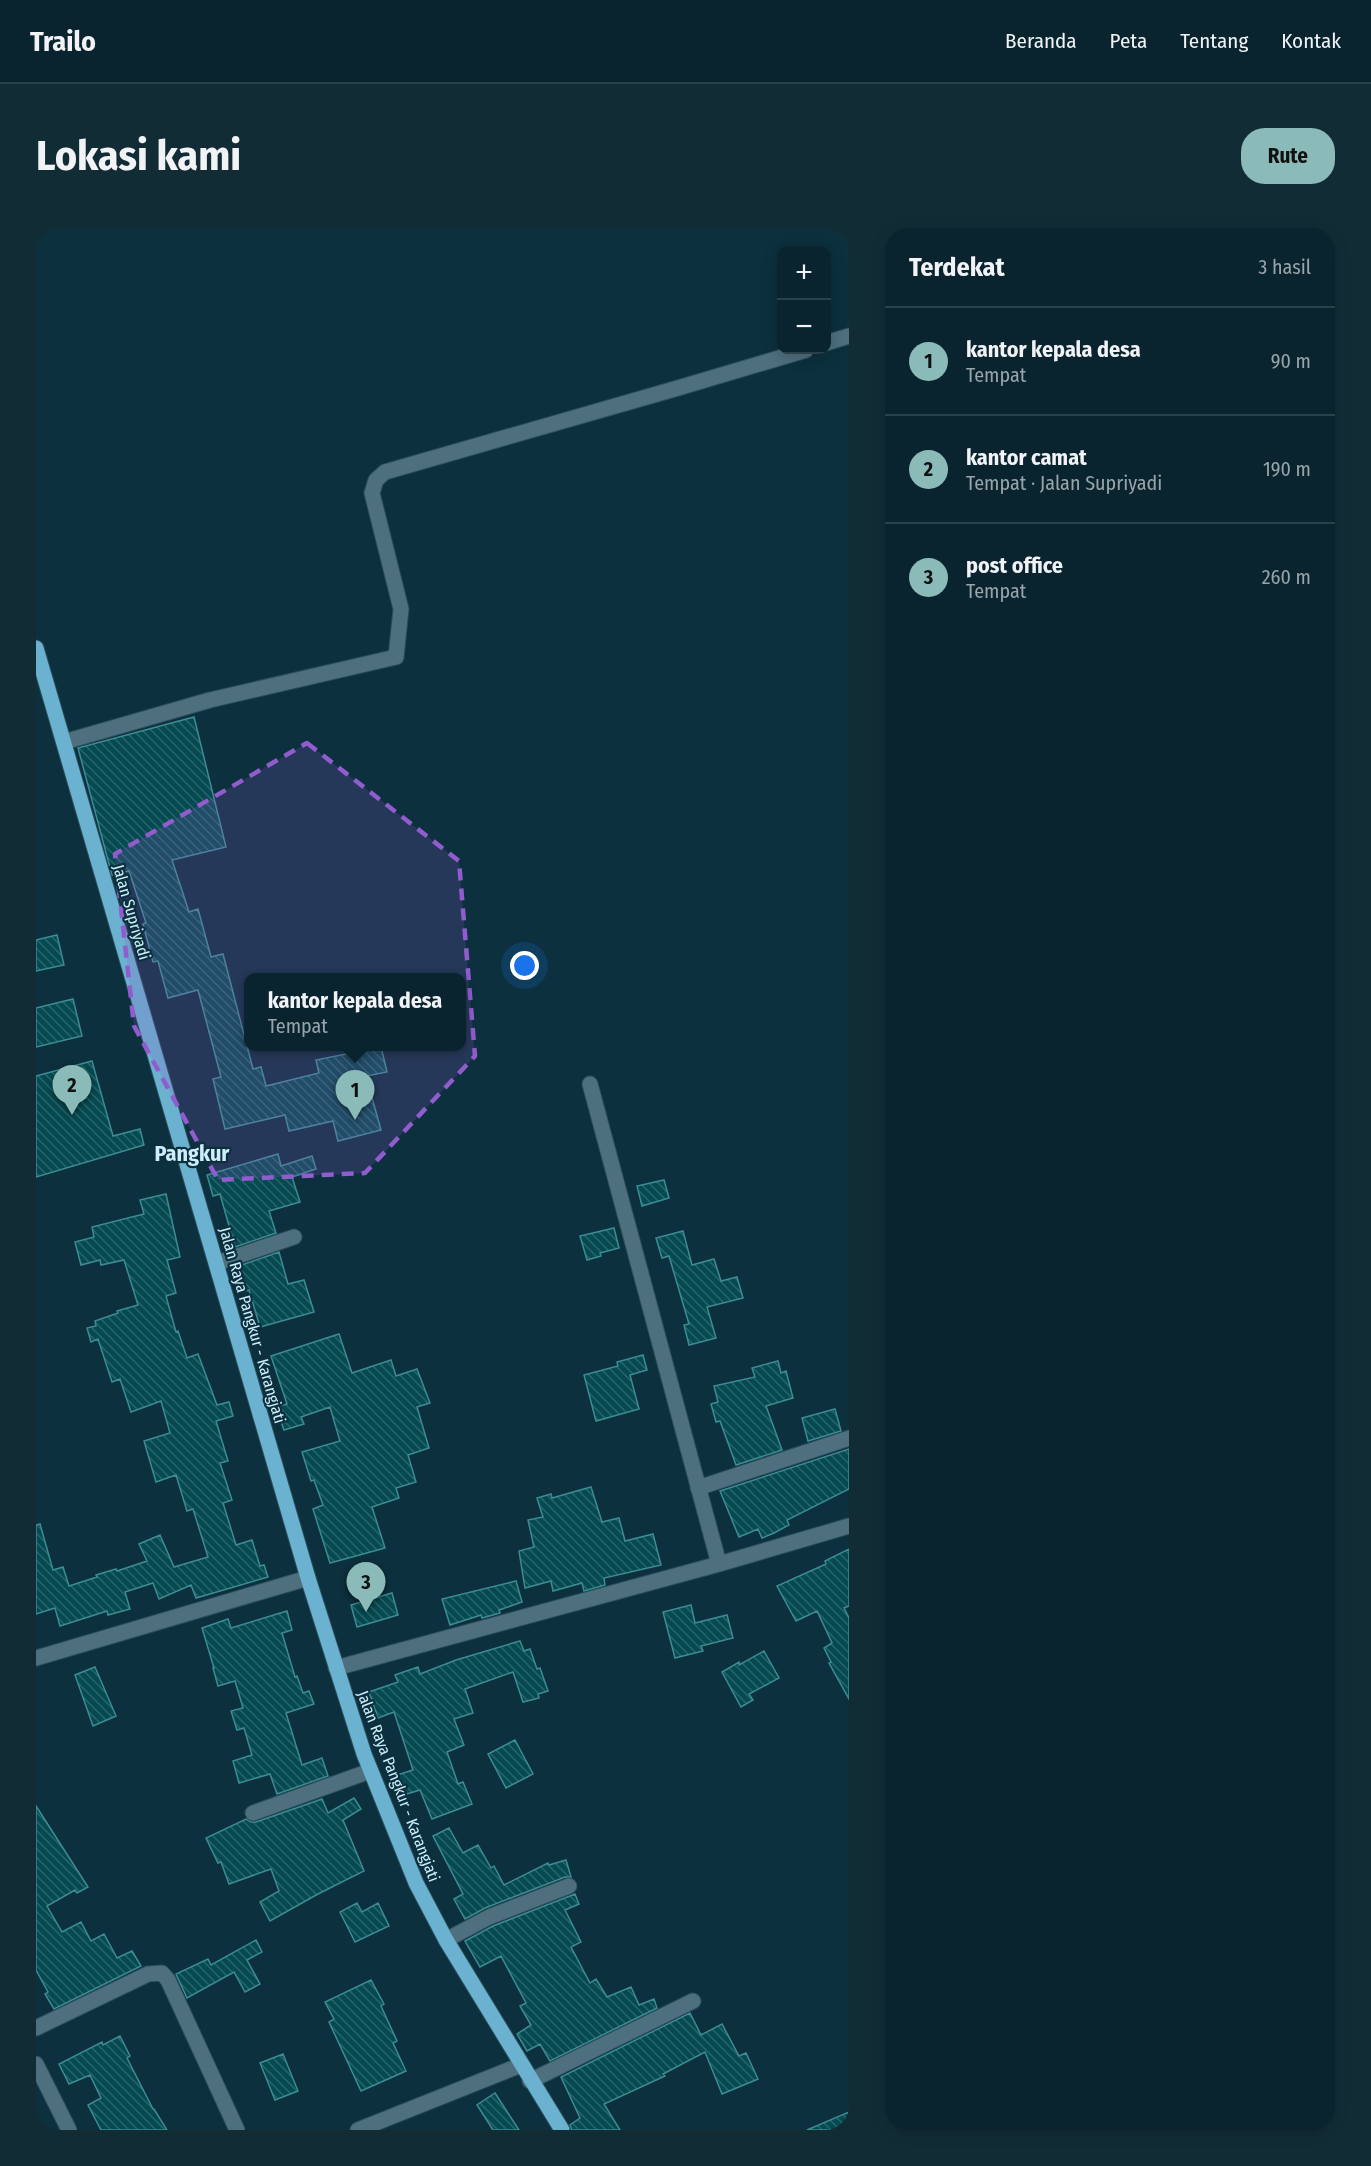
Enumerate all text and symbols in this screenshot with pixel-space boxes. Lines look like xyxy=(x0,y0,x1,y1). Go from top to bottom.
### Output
text: Trailo xyxy=(30,25,96,58)
text: Beranda xyxy=(1005,28,1077,54)
text: Peta xyxy=(1110,28,1147,54)
text: Tentang xyxy=(1180,28,1248,54)
text: Kontak xyxy=(1281,28,1341,54)
button: Rute xyxy=(1241,128,1335,184)
text: Lokasi kami xyxy=(36,131,241,181)
map controls xyxy=(777,246,831,354)
button: + xyxy=(777,246,831,300)
text: Terdekat xyxy=(909,252,1005,283)
text: 3 hasil xyxy=(1258,255,1311,279)
button: − xyxy=(777,300,831,354)
text: kantor kepala desa xyxy=(966,336,1141,363)
text: 1 xyxy=(924,349,933,373)
text: 90 m xyxy=(1271,349,1311,373)
text: Tempat xyxy=(966,363,1026,387)
text: kantor camat xyxy=(966,444,1087,471)
text: 2 xyxy=(924,457,933,481)
text: 190 m xyxy=(1263,457,1311,481)
text: Tempat · Jalan Supriyadi xyxy=(966,471,1162,495)
text: post office xyxy=(966,552,1063,579)
text: 3 xyxy=(924,565,933,589)
text: 260 m xyxy=(1262,565,1311,589)
text: Tempat xyxy=(966,579,1026,603)
street label: Jalan Supriyadi xyxy=(109,862,154,962)
your location xyxy=(510,951,539,980)
popup xyxy=(244,973,466,1051)
text: kantor kepala desa xyxy=(268,987,442,1014)
text: Tempat xyxy=(268,1014,328,1038)
pin: 2 xyxy=(52,1066,92,1115)
pin: 1 xyxy=(336,1070,374,1120)
district label: Pangkur xyxy=(155,1140,230,1167)
street label: Jalan Raya Pangkur - Karangjati xyxy=(215,1225,290,1425)
pin: 3 xyxy=(346,1562,386,1612)
street label: Jalan Raya Pangkur - Karangjati xyxy=(353,1688,444,1884)

